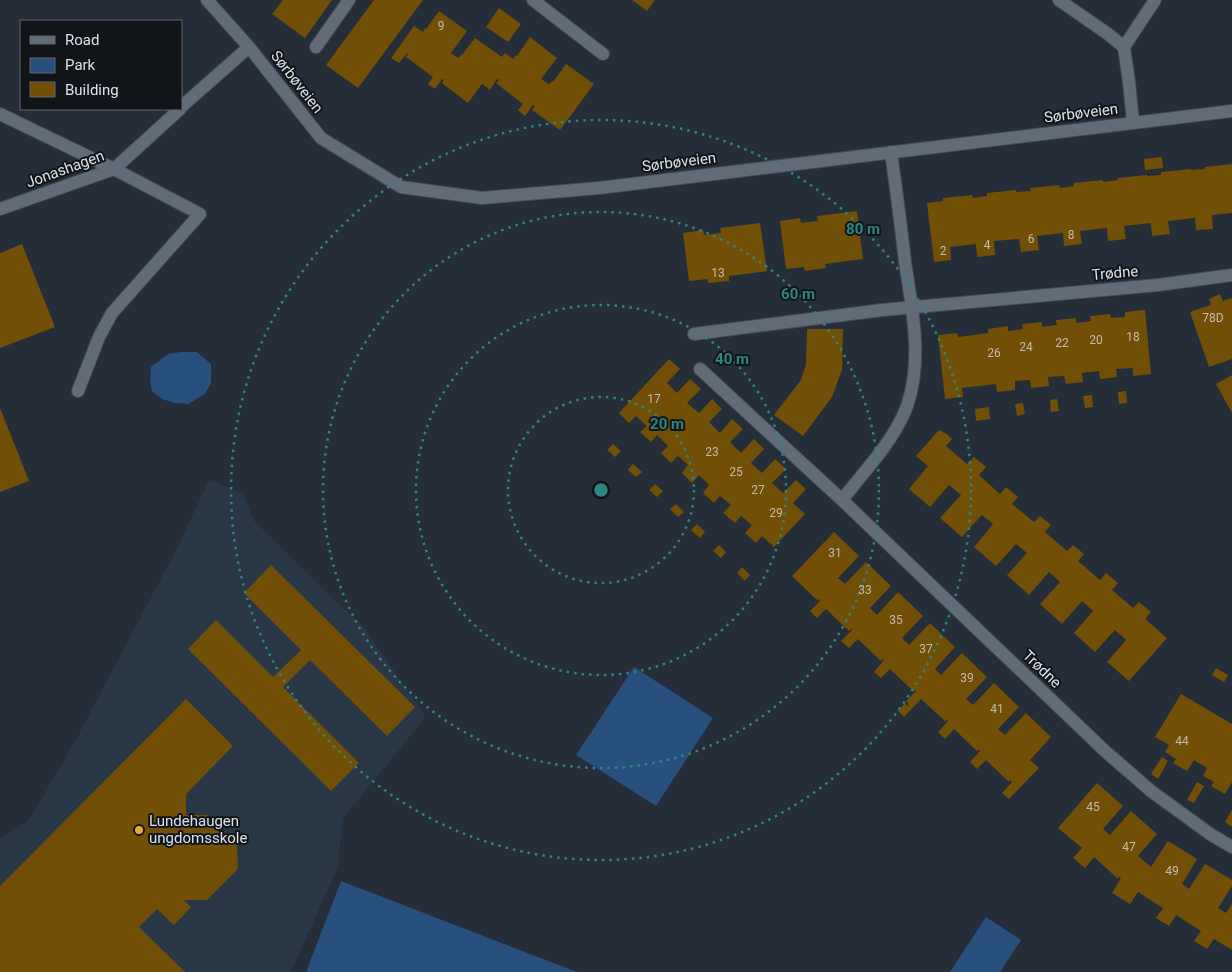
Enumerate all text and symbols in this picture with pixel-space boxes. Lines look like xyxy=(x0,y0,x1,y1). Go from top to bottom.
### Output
house number: 9 xyxy=(438,19,444,33)
legend xyxy=(20,20,182,110)
text: Road xyxy=(65,31,99,49)
street label: Sørbøveien xyxy=(267,47,327,117)
text: Park xyxy=(65,56,96,74)
text: Building xyxy=(65,81,119,99)
street label: Sørbøveien xyxy=(1043,100,1119,126)
street label: Jonashagen xyxy=(23,147,107,191)
street label: Sørbøveien xyxy=(641,149,717,175)
text: 80 m xyxy=(846,220,880,238)
house number: 8 xyxy=(1068,228,1075,242)
house number: 6 xyxy=(1028,232,1035,246)
house number: 4 xyxy=(984,238,991,252)
house number: 2 xyxy=(940,244,947,258)
street label: Trødne xyxy=(1091,262,1139,284)
house number: 13 xyxy=(711,266,725,280)
text: 60 m xyxy=(781,285,815,303)
house number: 78D xyxy=(1202,311,1224,325)
house number: 18 xyxy=(1126,330,1140,344)
house number: 20 xyxy=(1089,333,1103,347)
house number: 22 xyxy=(1055,336,1069,350)
house number: 24 xyxy=(1019,340,1033,354)
house number: 26 xyxy=(987,346,1001,360)
text: 40 m xyxy=(715,350,749,368)
house number: 17 xyxy=(647,392,661,406)
text: 20 m xyxy=(650,415,684,433)
house number: 23 xyxy=(705,445,719,459)
house number: 25 xyxy=(729,465,743,479)
centre of rings xyxy=(592,481,610,499)
house number: 27 xyxy=(751,483,765,497)
house number: 29 xyxy=(769,506,783,520)
house number: 31 xyxy=(828,546,842,560)
house number: 33 xyxy=(858,583,872,597)
house number: 35 xyxy=(889,613,903,627)
house number: 37 xyxy=(919,642,933,656)
street label: Trødne xyxy=(1019,646,1065,692)
house number: 39 xyxy=(960,671,974,685)
house number: 41 xyxy=(990,702,1004,716)
house number: 44 xyxy=(1175,734,1189,748)
house number: 45 xyxy=(1086,800,1100,814)
place label: Lundehaugen ungdomsskole xyxy=(149,812,247,847)
marker: Lundehaugen ungdomsskole xyxy=(133,824,145,836)
house number: 47 xyxy=(1122,840,1136,854)
house number: 49 xyxy=(1165,864,1179,878)

